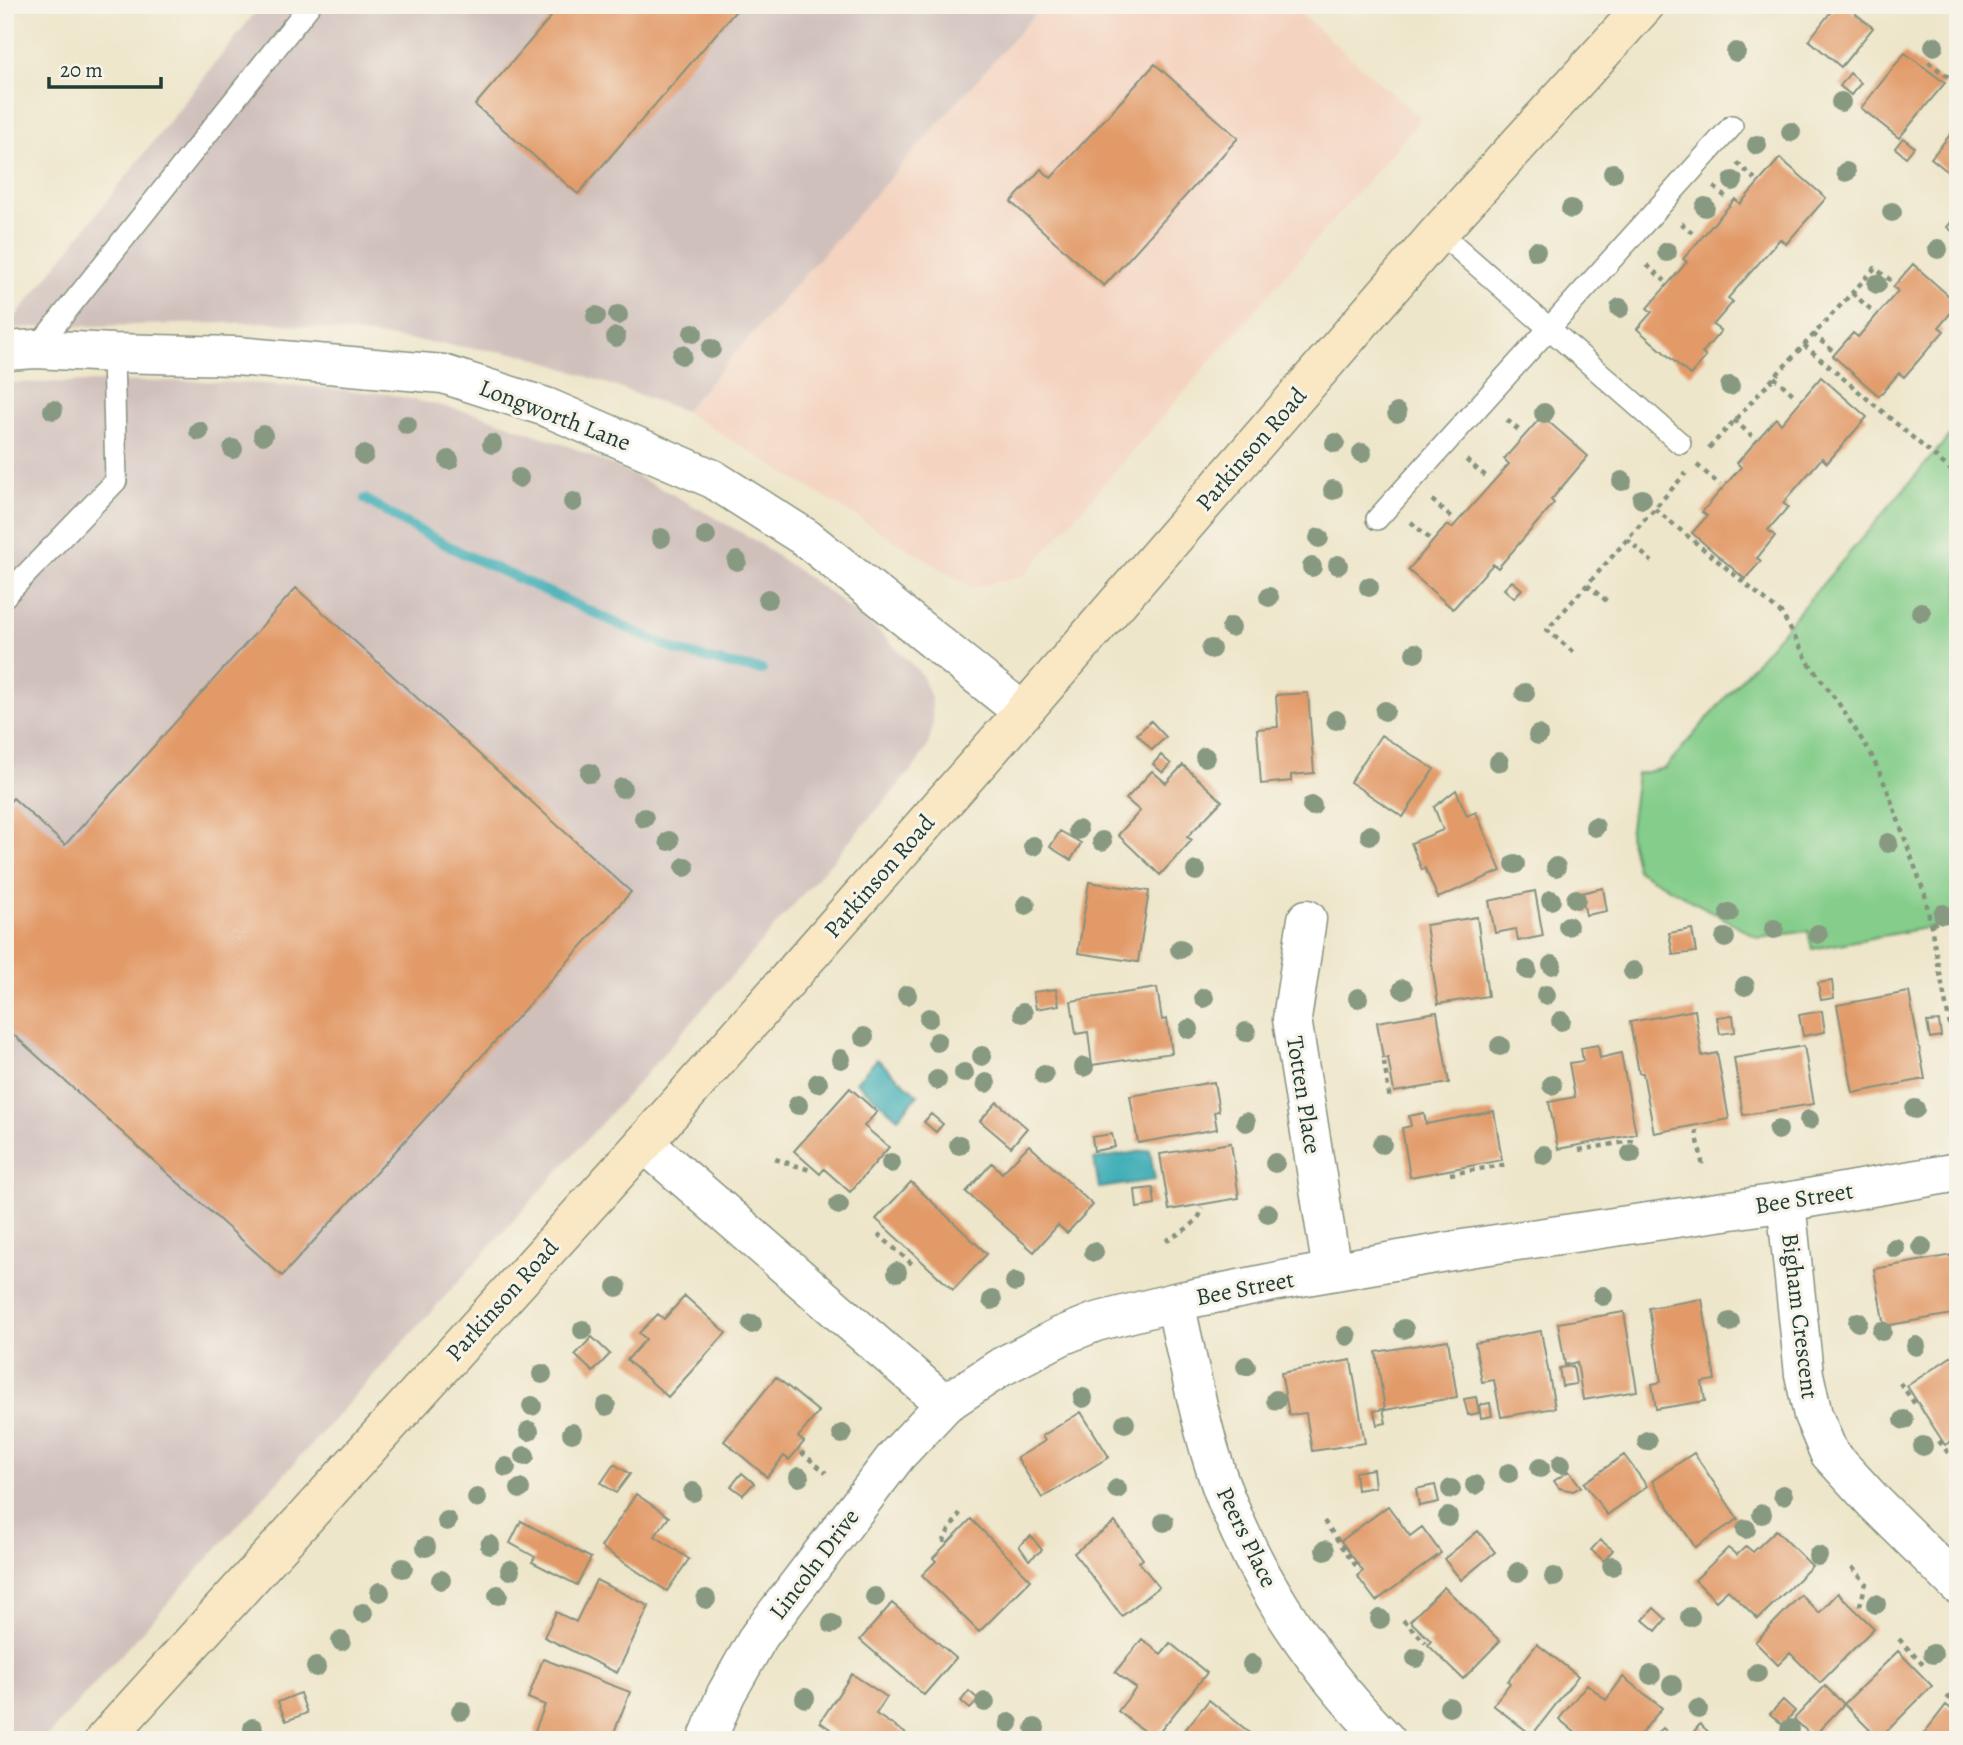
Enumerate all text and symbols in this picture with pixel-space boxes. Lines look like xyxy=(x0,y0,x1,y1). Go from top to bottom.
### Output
scale bar xyxy=(49,46,161,90)
text: 20 m xyxy=(60,56,103,84)
street label: Longworth Lane xyxy=(475,371,635,459)
street label: Parkinson Road xyxy=(1188,380,1314,518)
street label: Parkinson Road xyxy=(816,807,942,945)
street label: Totten Place xyxy=(1279,1034,1329,1156)
street label: Bee Street xyxy=(1752,1174,1856,1222)
street label: Bigham Crescent xyxy=(1774,1231,1826,1401)
street label: Parkinson Road xyxy=(438,1232,566,1368)
street label: Bee Street xyxy=(1193,1263,1297,1313)
street label: Peers Place xyxy=(1209,1481,1285,1593)
street label: Lincoln Drive xyxy=(762,1502,866,1626)

